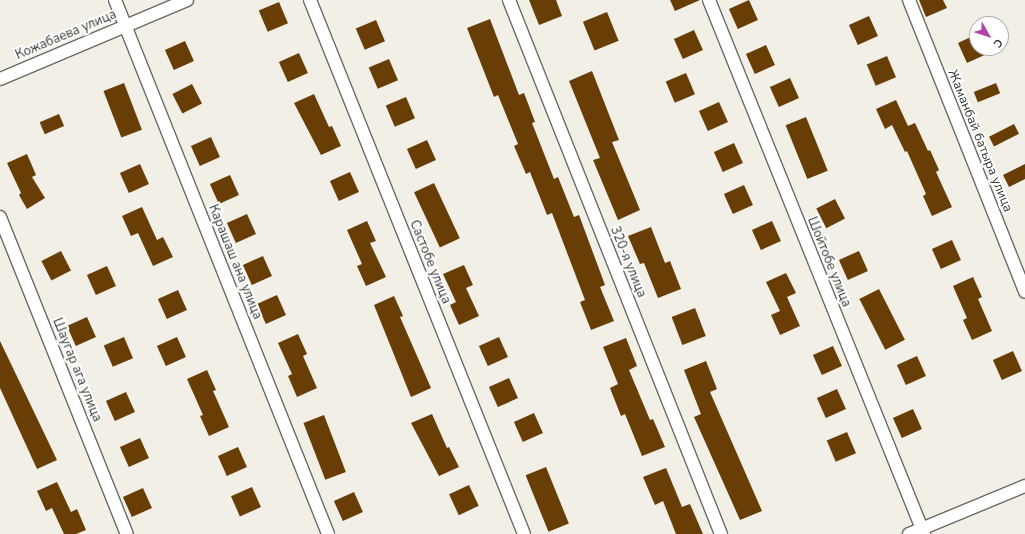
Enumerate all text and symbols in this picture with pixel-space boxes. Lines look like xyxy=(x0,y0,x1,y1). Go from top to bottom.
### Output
street label: Кожабаева улица xyxy=(13,7,119,63)
north arrow xyxy=(969,16,1009,56)
text: С xyxy=(990,36,1006,51)
street label: Жаманбай батыра улица xyxy=(944,68,1016,214)
street label: Карашаш ана улица xyxy=(205,202,265,322)
street label: Шойтобе улица xyxy=(804,215,854,309)
street label: Састобе улица xyxy=(406,218,454,306)
street label: 320-я улица xyxy=(607,224,649,300)
street label: Шаугар ага улица xyxy=(49,316,105,424)

